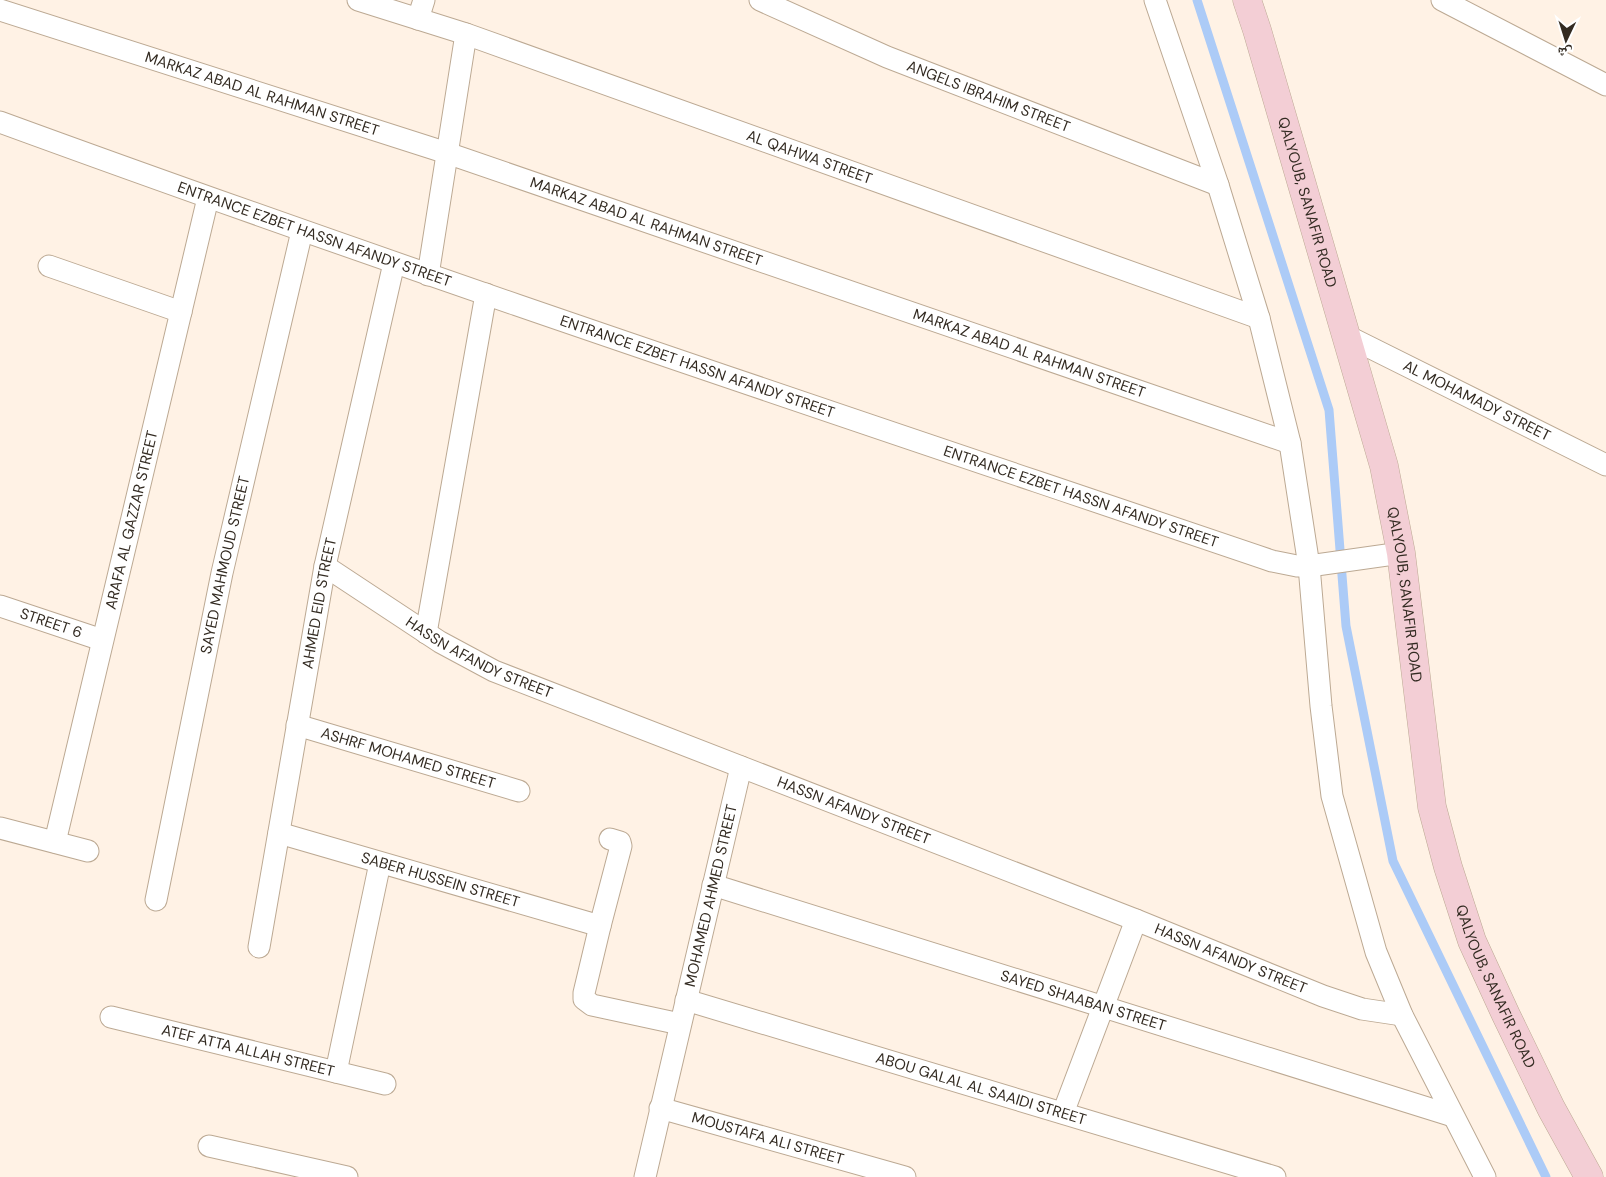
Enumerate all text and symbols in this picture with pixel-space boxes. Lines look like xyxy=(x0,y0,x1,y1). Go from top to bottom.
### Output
north arrow xyxy=(1541,15,1591,65)
text: ش xyxy=(1557,43,1573,62)
street label: MARKAZ ABAD AL RAHMAN STREET xyxy=(142,47,381,141)
street label: ANGELS IBRAHIM STREET xyxy=(904,56,1073,137)
street label: QALYOUB, SANAFIR ROAD xyxy=(1273,115,1341,290)
street label: AL QAHWA STREET xyxy=(744,125,875,189)
street label: MARKAZ ABAD AL RAHMAN STREET xyxy=(527,172,765,271)
street label: ENTRANCE EZBET HASSN AFANDY STREET xyxy=(175,177,454,292)
street label: MARKAZ ABAD AL RAHMAN STREET xyxy=(910,304,1148,403)
street label: ENTRANCE EZBET HASSN AFANDY STREET xyxy=(557,310,837,423)
street label: AL MOHAMADY STREET xyxy=(1400,355,1554,446)
street label: ARAFA AL GAZZAR STREET xyxy=(101,428,162,611)
street label: ENTRANCE EZBET HASSN AFANDY STREET xyxy=(941,441,1221,552)
street label: SAYED MAHMOUD STREET xyxy=(196,474,254,656)
street label: QALYOUB, SANAFIR ROAD xyxy=(1382,505,1427,683)
street label: AHMED EID STREET xyxy=(297,536,341,670)
street label: STREET 6 xyxy=(17,603,85,643)
street label: HASSN AFANDY STREET xyxy=(402,612,556,703)
street label: ASHRF MOHAMED STREET xyxy=(319,723,498,793)
street label: HASSN AFANDY STREET xyxy=(774,772,933,849)
street label: MOHAMED AHMED STREET xyxy=(680,802,742,989)
street label: SABER HUSSEIN STREET xyxy=(359,847,522,912)
street label: QALYOUB, SANAFIR ROAD xyxy=(1451,902,1540,1071)
street label: HASSN AFANDY STREET xyxy=(1152,919,1310,998)
street label: SAYED SHAABAN STREET xyxy=(998,965,1169,1036)
street label: ATEF ATTA ALLAH STREET xyxy=(159,1020,336,1081)
street label: ABOU GALAL AL SAAIDI STREET xyxy=(873,1048,1089,1130)
street label: MOUSTAFA ALI STREET xyxy=(689,1107,846,1169)

